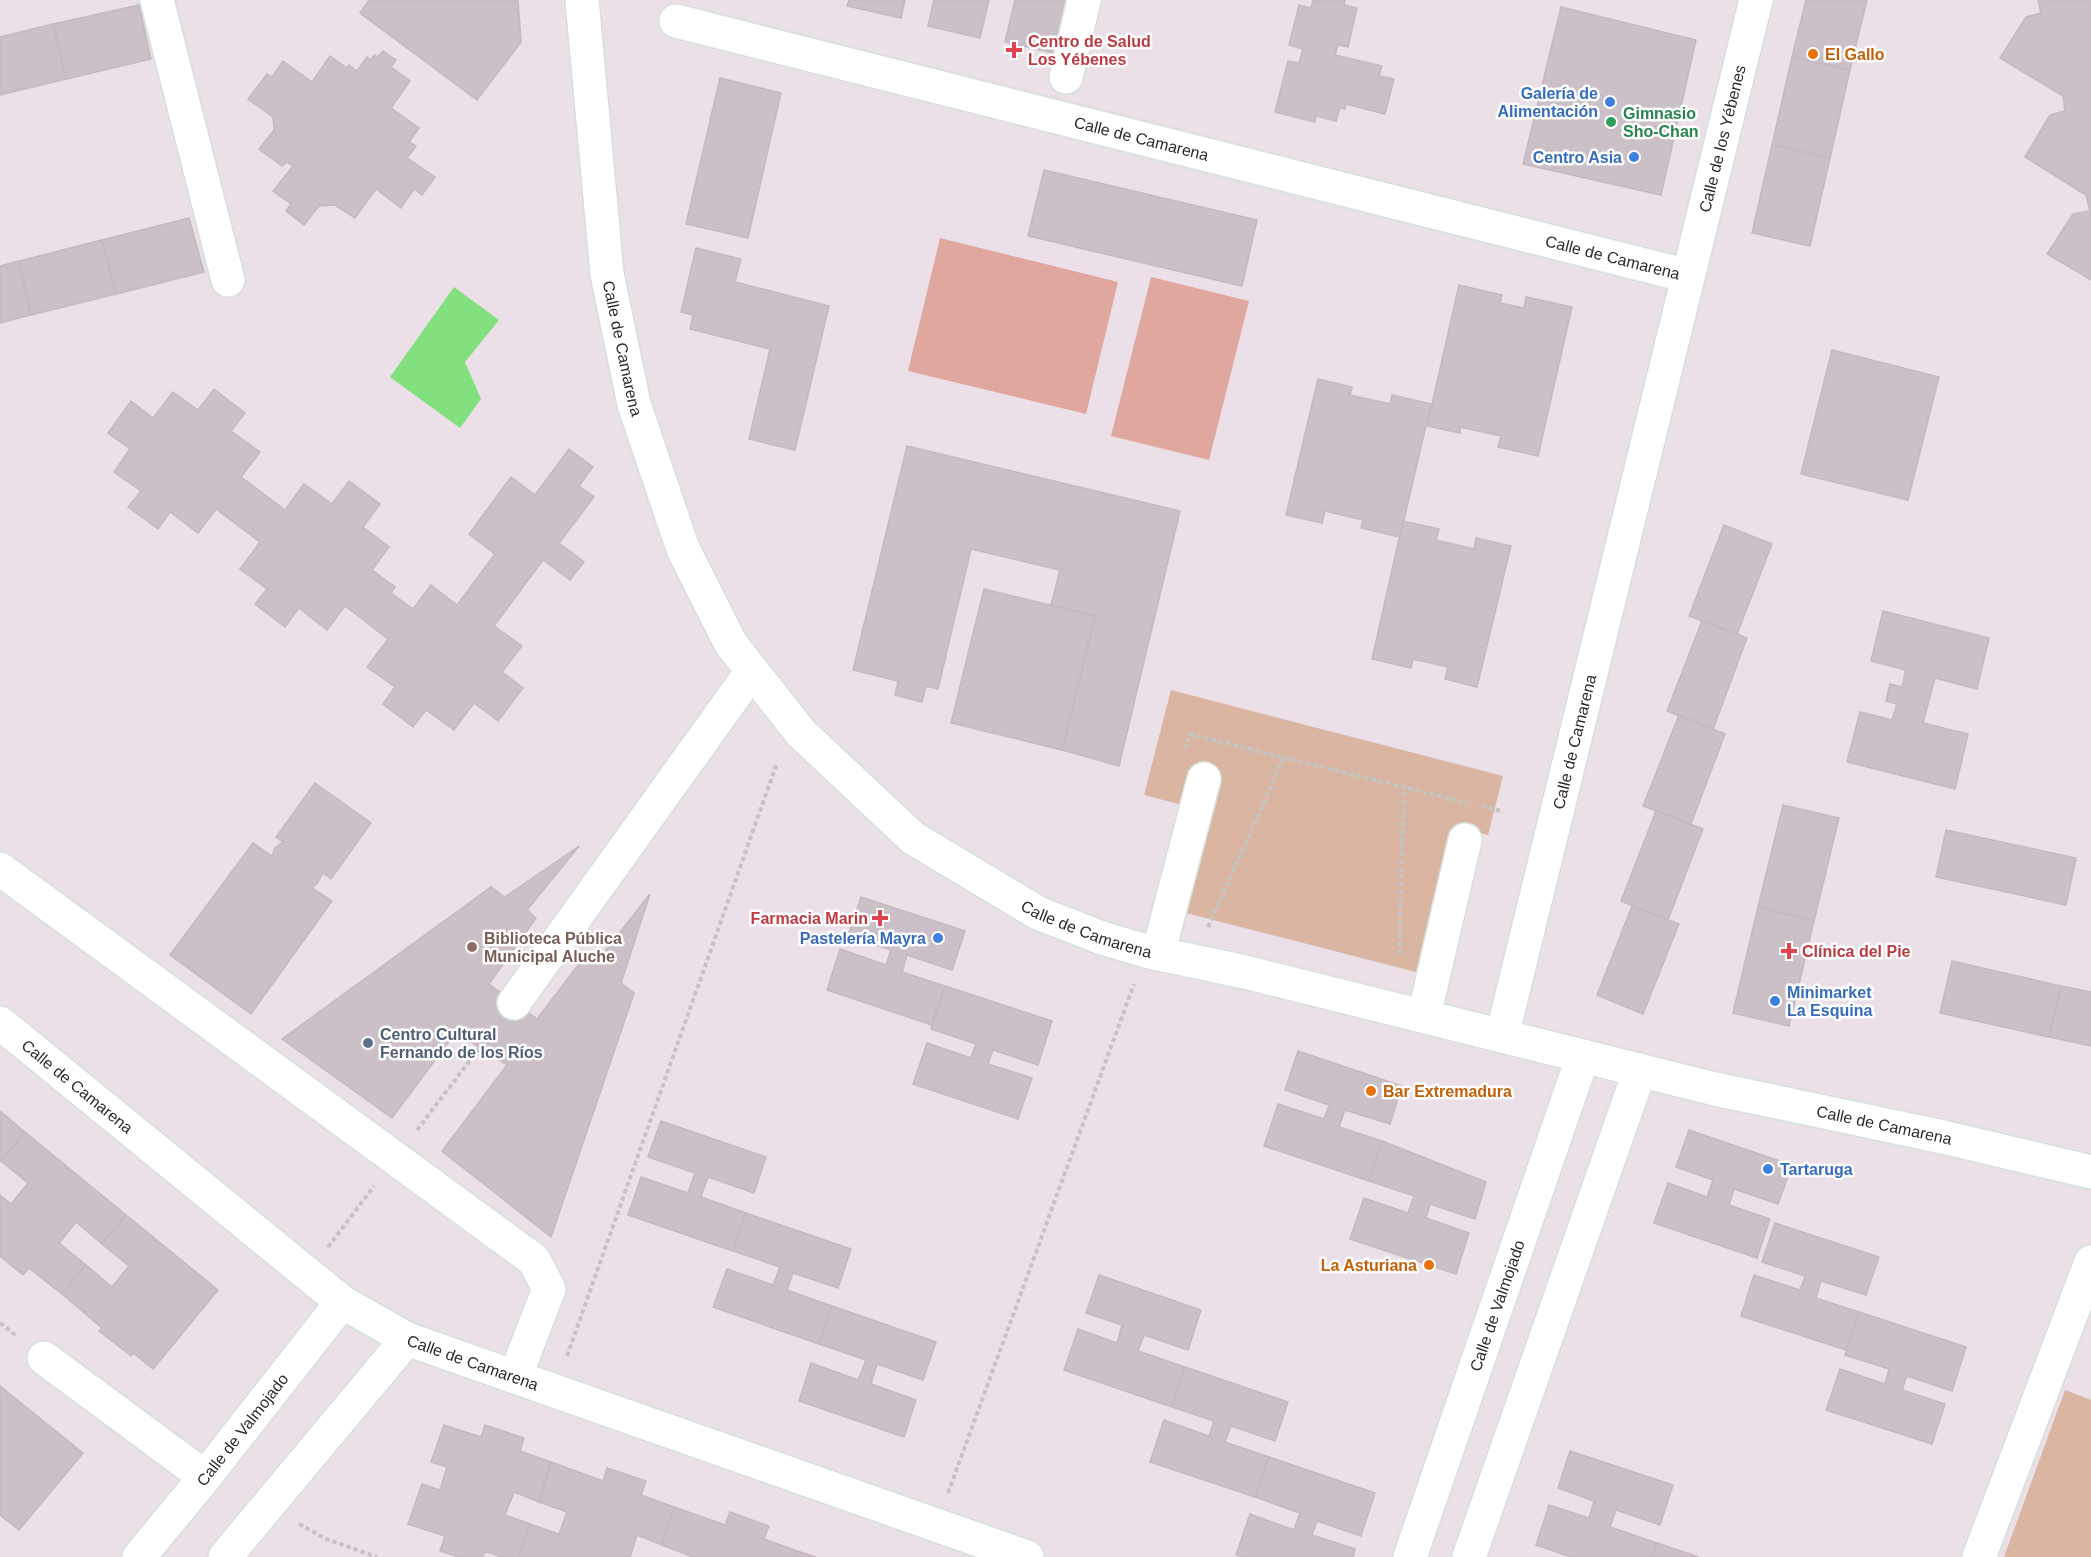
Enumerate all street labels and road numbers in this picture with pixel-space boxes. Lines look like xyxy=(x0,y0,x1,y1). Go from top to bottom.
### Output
street label: Calle de los Yébenes xyxy=(1696,63,1749,214)
street label: Calle de Camarena xyxy=(1072,114,1210,164)
street label: Calle de Camarena xyxy=(1544,232,1682,283)
street label: Calle de Camarena xyxy=(600,279,645,418)
street label: Calle de Camarena xyxy=(1550,673,1599,811)
street label: Calle de Camarena xyxy=(1018,897,1153,961)
street label: Calle de Camarena xyxy=(18,1036,136,1137)
street label: Calle de Camarena xyxy=(1815,1103,1954,1148)
street label: Calle de Valmojado xyxy=(1467,1238,1528,1374)
street label: Calle de Camarena xyxy=(405,1332,541,1394)
street label: Calle de Valmojado xyxy=(193,1370,292,1489)

